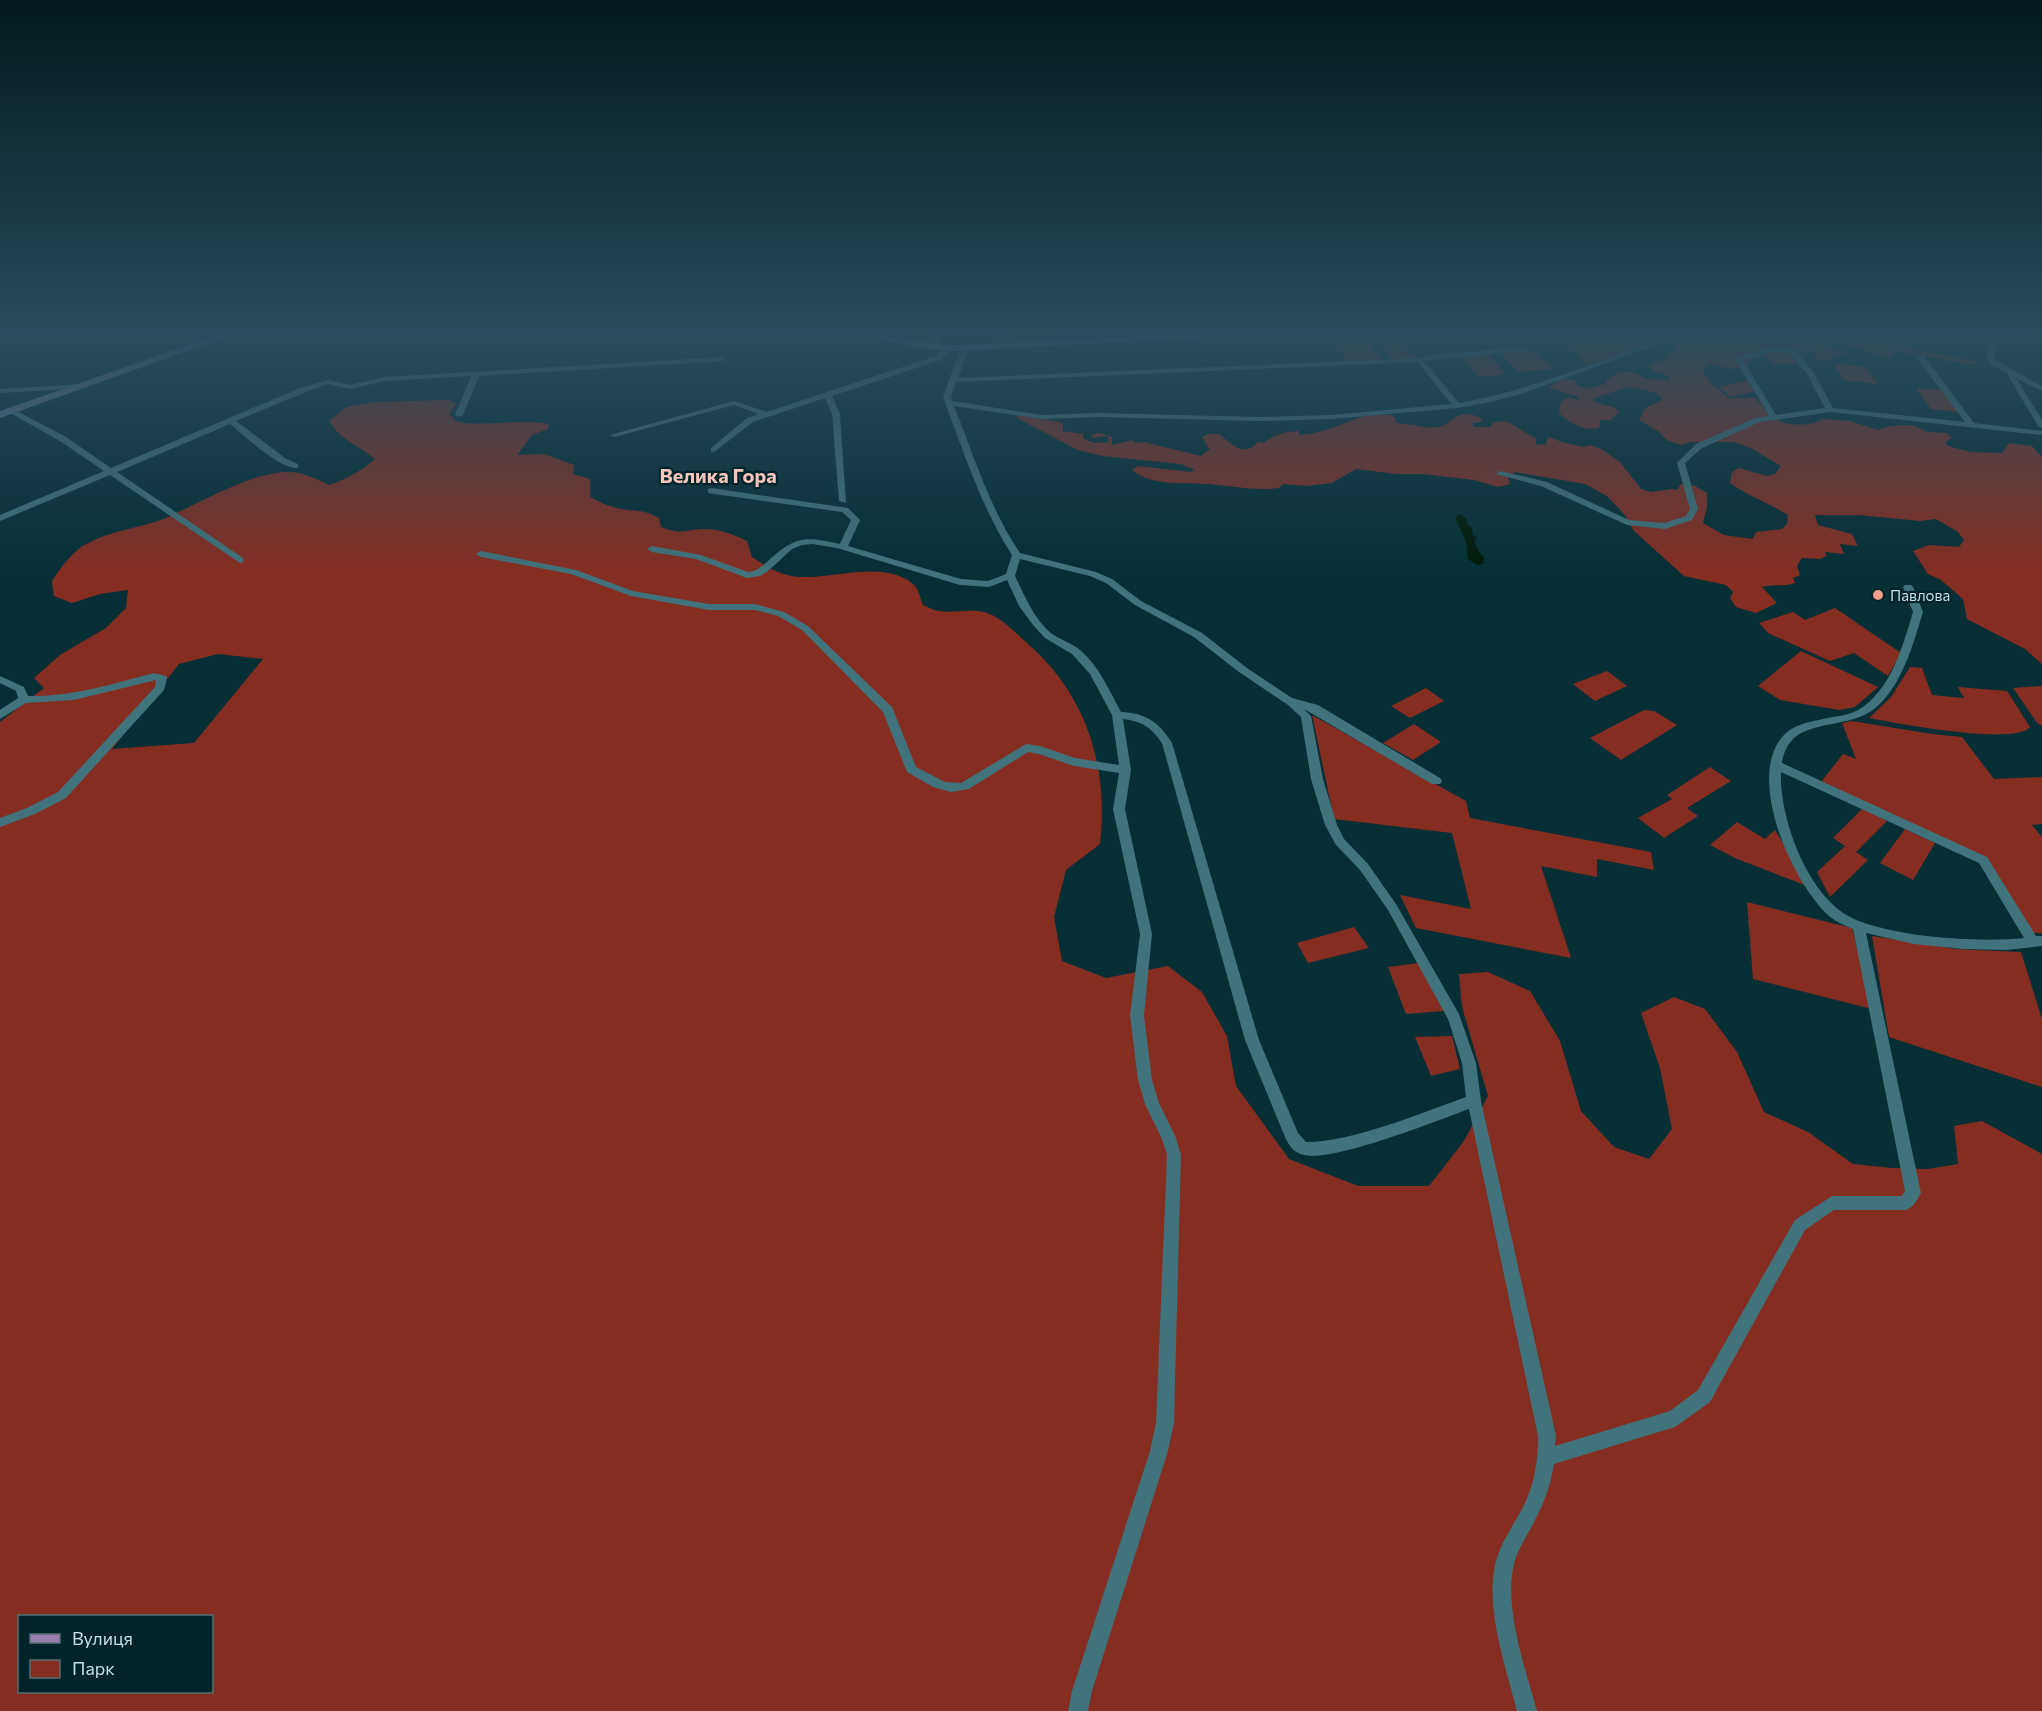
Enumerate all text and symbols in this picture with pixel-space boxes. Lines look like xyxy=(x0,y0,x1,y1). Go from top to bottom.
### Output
district label: Велика Гора xyxy=(659,463,777,487)
place label: Павлова xyxy=(1890,586,1950,604)
marker: Павлова xyxy=(1871,588,1885,602)
legend xyxy=(18,1615,213,1693)
text: Вулиця xyxy=(72,1627,133,1649)
text: Парк xyxy=(72,1657,115,1679)

